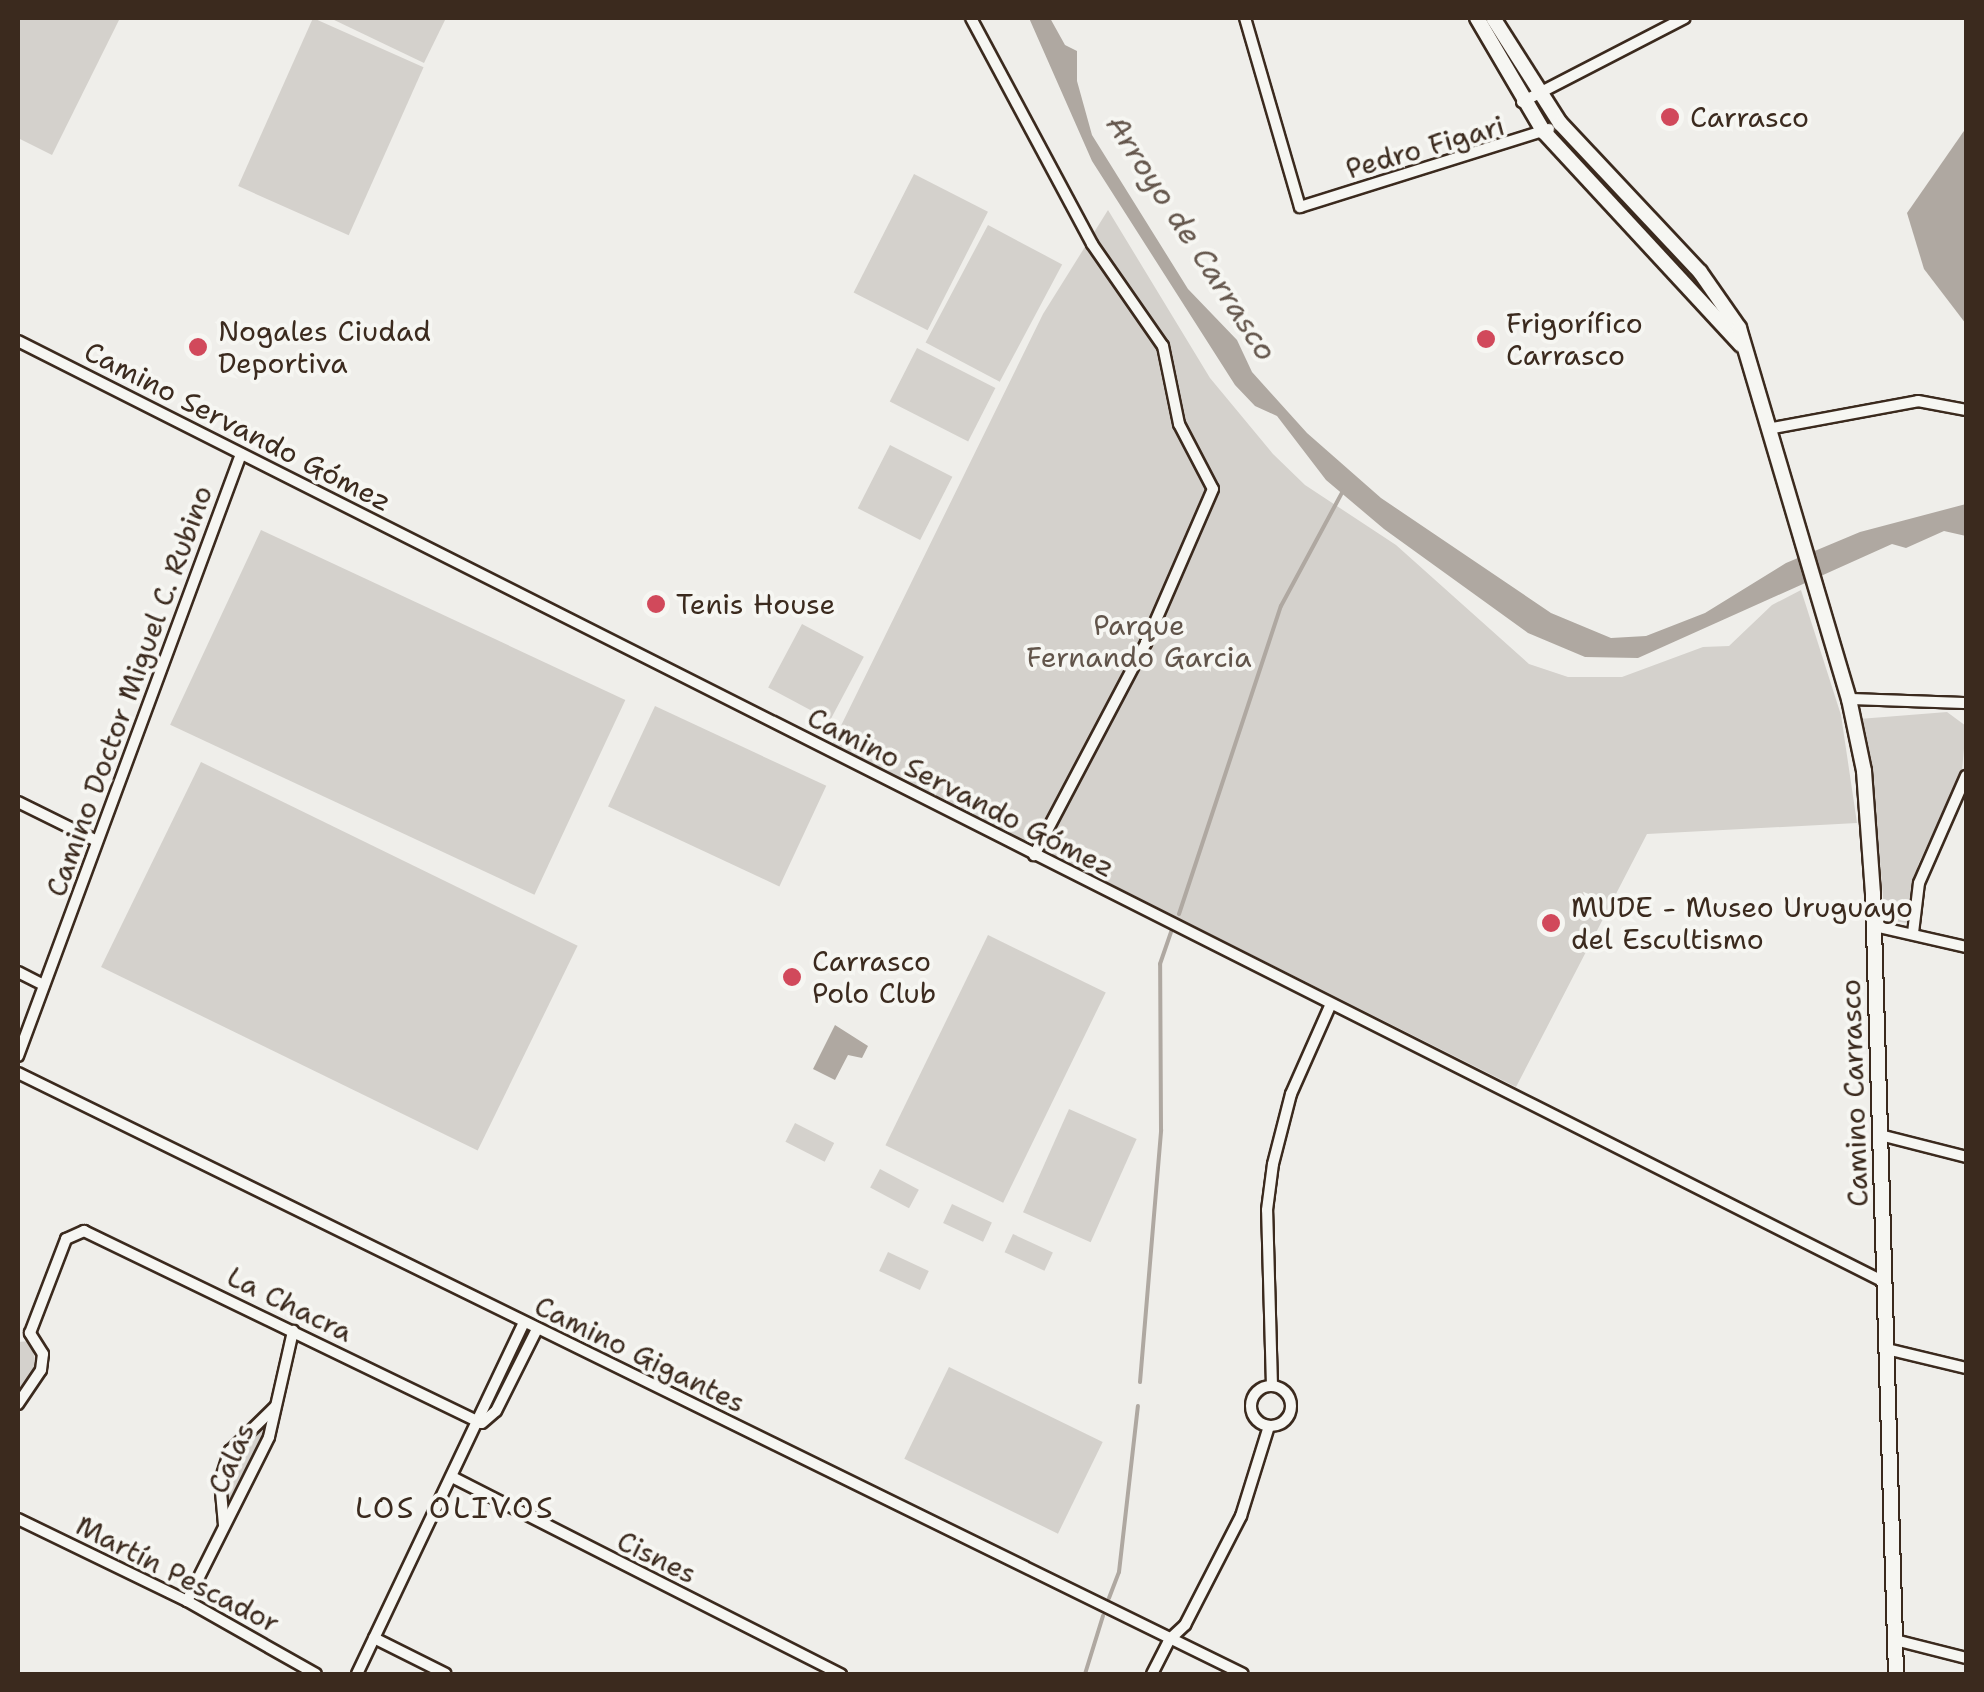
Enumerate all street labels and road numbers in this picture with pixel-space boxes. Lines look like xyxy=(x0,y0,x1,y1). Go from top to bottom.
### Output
street label: Pedro Figari xyxy=(1342,108,1508,186)
street label: Camino Servando Gómez xyxy=(79,334,397,518)
street label: Camino Doctor Miguel C. Rubino xyxy=(39,481,219,901)
street label: Camino Servando Gómez xyxy=(802,700,1120,884)
street label: Camino Carrasco xyxy=(1833,978,1875,1208)
street label: La Chacra xyxy=(222,1259,358,1349)
street label: Camino Gigantes xyxy=(529,1288,751,1420)
street label: Calas xyxy=(201,1417,261,1499)
street label: Martín Pescador xyxy=(71,1508,285,1640)
street label: Cisnes xyxy=(612,1523,702,1591)

